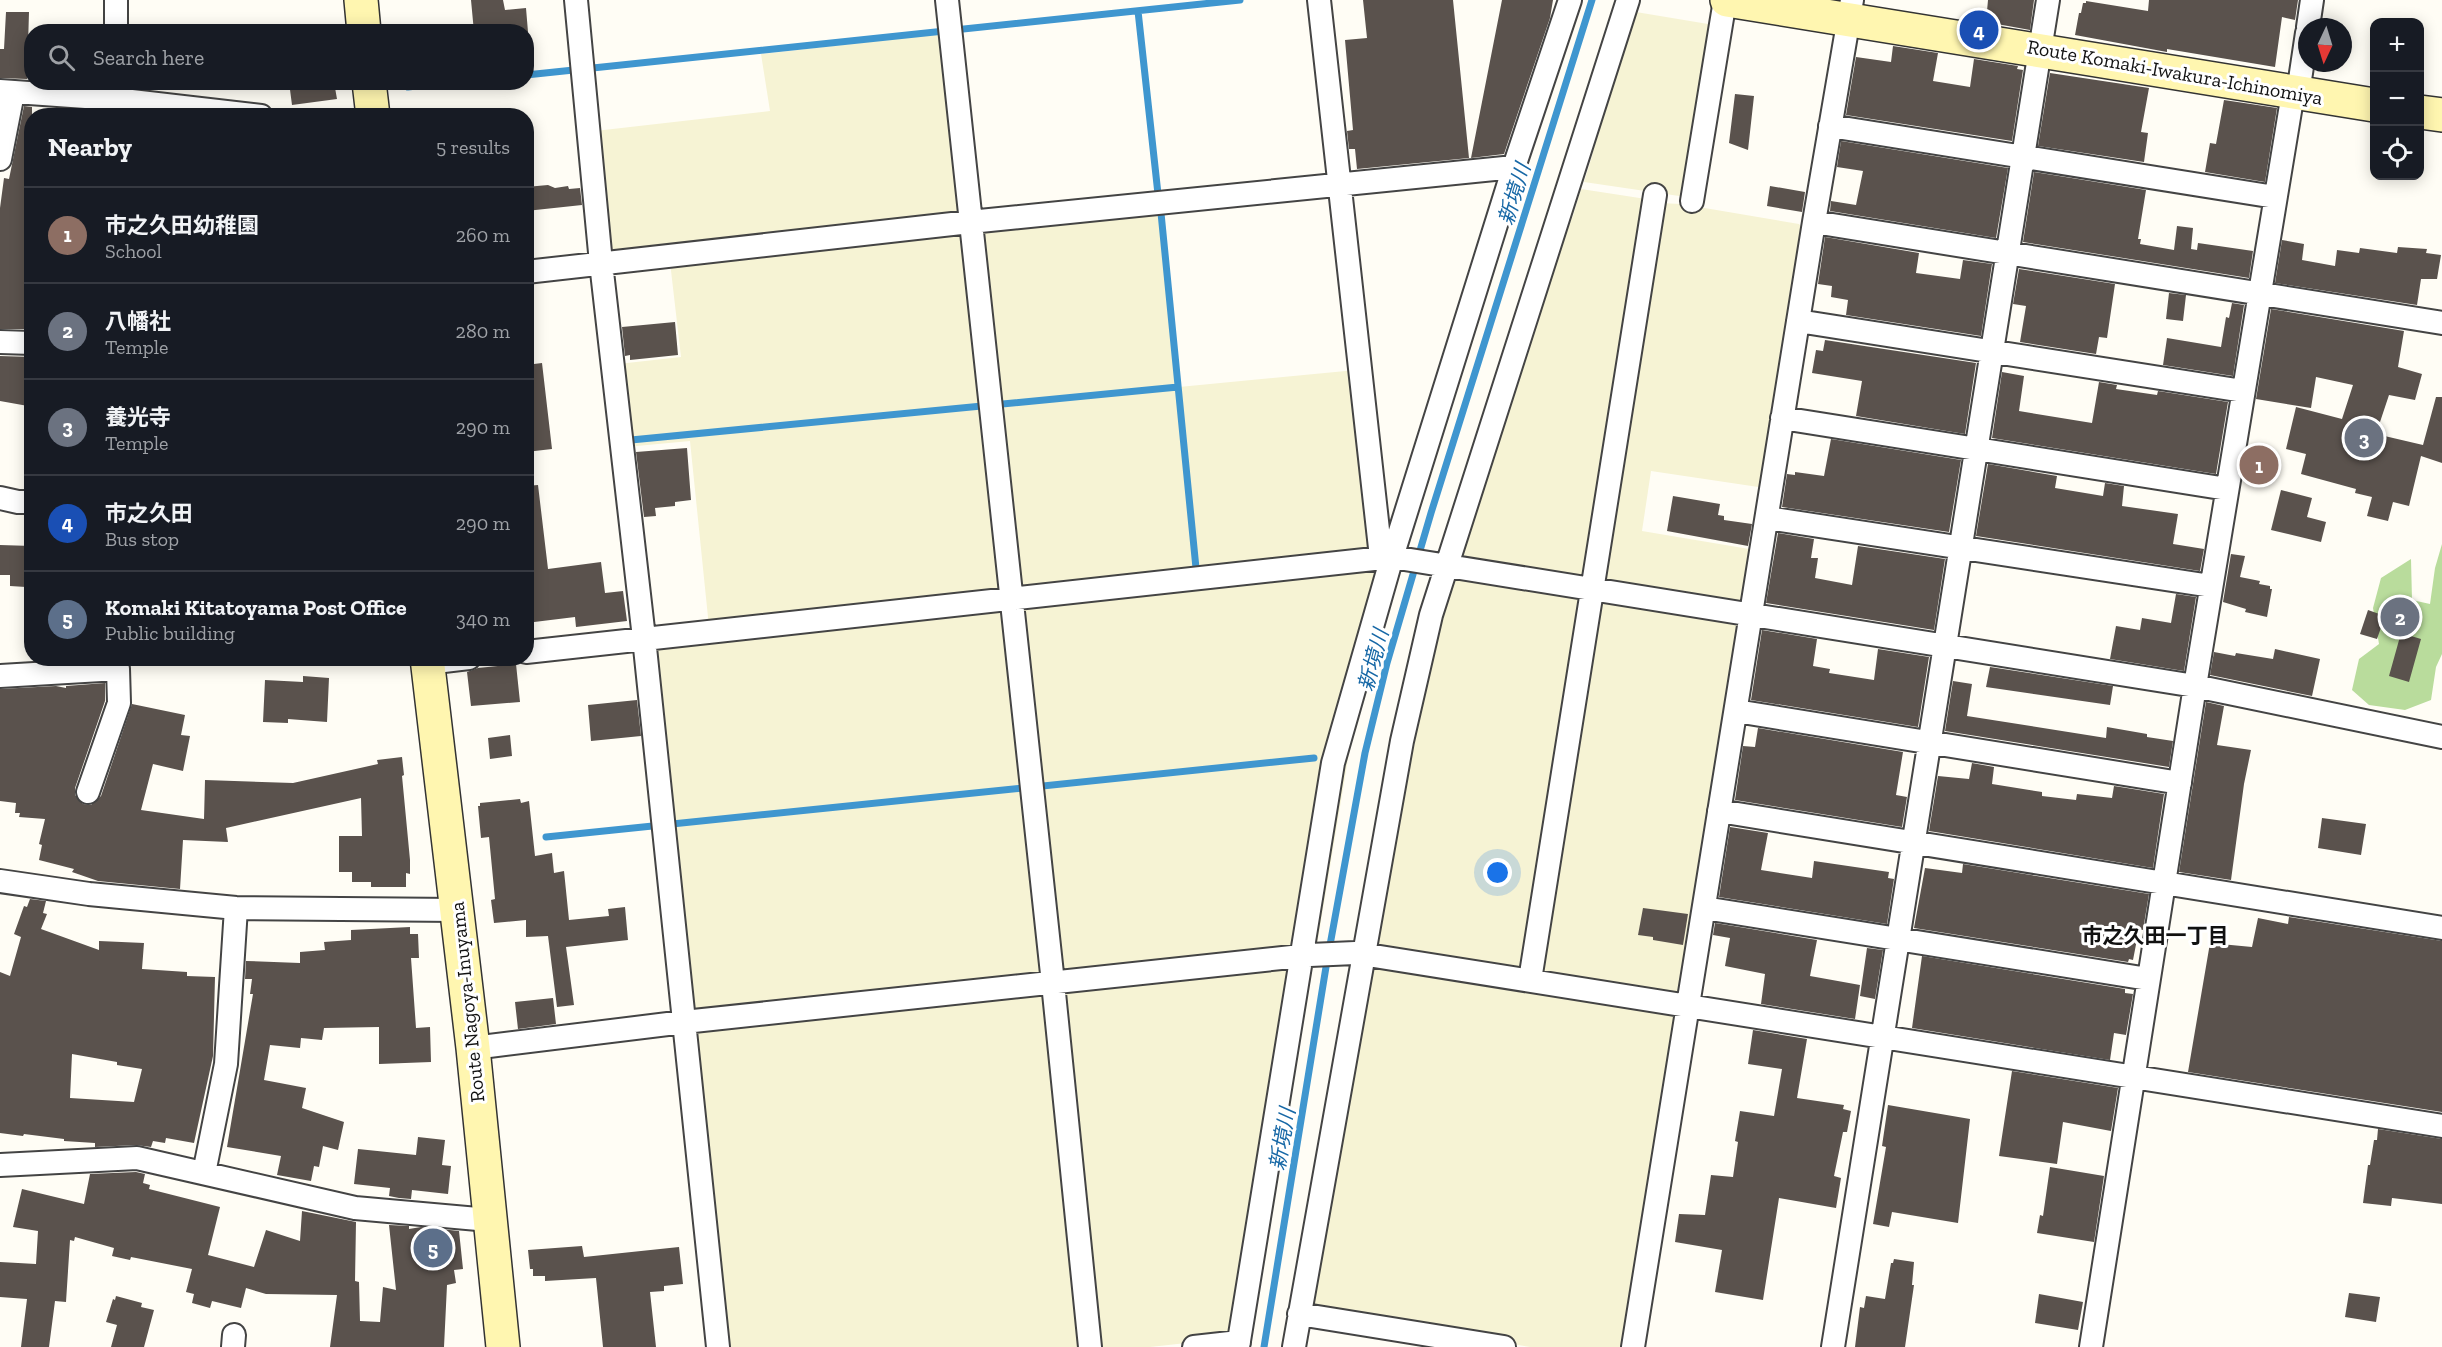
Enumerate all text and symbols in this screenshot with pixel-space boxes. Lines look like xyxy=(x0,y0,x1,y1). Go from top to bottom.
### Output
pin: 4 xyxy=(1960,8,1998,52)
north arrow xyxy=(2298,18,2352,72)
map controls xyxy=(2370,18,2424,180)
button: + xyxy=(2370,18,2424,72)
search box xyxy=(24,24,534,90)
street label: Route Komaki-Iwakura-Ichinomiya xyxy=(2025,34,2325,110)
icon: search xyxy=(45,41,78,74)
text: Search here xyxy=(93,44,204,71)
button: − xyxy=(2370,72,2424,126)
button: locate xyxy=(2370,126,2424,180)
text: Nearby xyxy=(48,131,132,163)
text: 5 results xyxy=(436,135,510,159)
water label: 新境川 xyxy=(1493,158,1536,228)
text: 市之久田幼稚園 xyxy=(105,212,259,239)
text: 1 xyxy=(63,223,72,247)
text: 260 m xyxy=(456,223,510,247)
text: School xyxy=(105,239,162,263)
text: 八幡社 xyxy=(105,308,171,335)
text: 2 xyxy=(62,319,73,343)
text: 280 m xyxy=(456,319,510,343)
text: Temple xyxy=(105,335,169,359)
text: 養光寺 xyxy=(105,404,171,431)
text: 3 xyxy=(62,415,73,439)
text: 290 m xyxy=(456,415,510,439)
pin: 3 xyxy=(2344,416,2384,460)
text: Temple xyxy=(105,431,169,455)
pin: 1 xyxy=(2240,442,2278,488)
text: 市之久田 xyxy=(105,500,193,527)
text: 4 xyxy=(62,511,73,535)
text: 290 m xyxy=(456,511,510,535)
text: Bus stop xyxy=(105,527,179,551)
text: Komaki Kitatoyama Post Office xyxy=(105,594,407,621)
pin: 2 xyxy=(2380,594,2420,640)
text: 5 xyxy=(62,607,73,631)
text: 340 m xyxy=(456,607,510,631)
text: Public building xyxy=(105,621,235,645)
water label: 新境川 xyxy=(1353,624,1394,694)
your location xyxy=(1483,858,1512,887)
street label: Route Nagoya-Inuyama xyxy=(444,900,489,1103)
district label: 市之久田一丁目 xyxy=(2082,923,2229,948)
water label: 新境川 xyxy=(1264,1104,1300,1172)
pin: 5 xyxy=(414,1226,452,1270)

